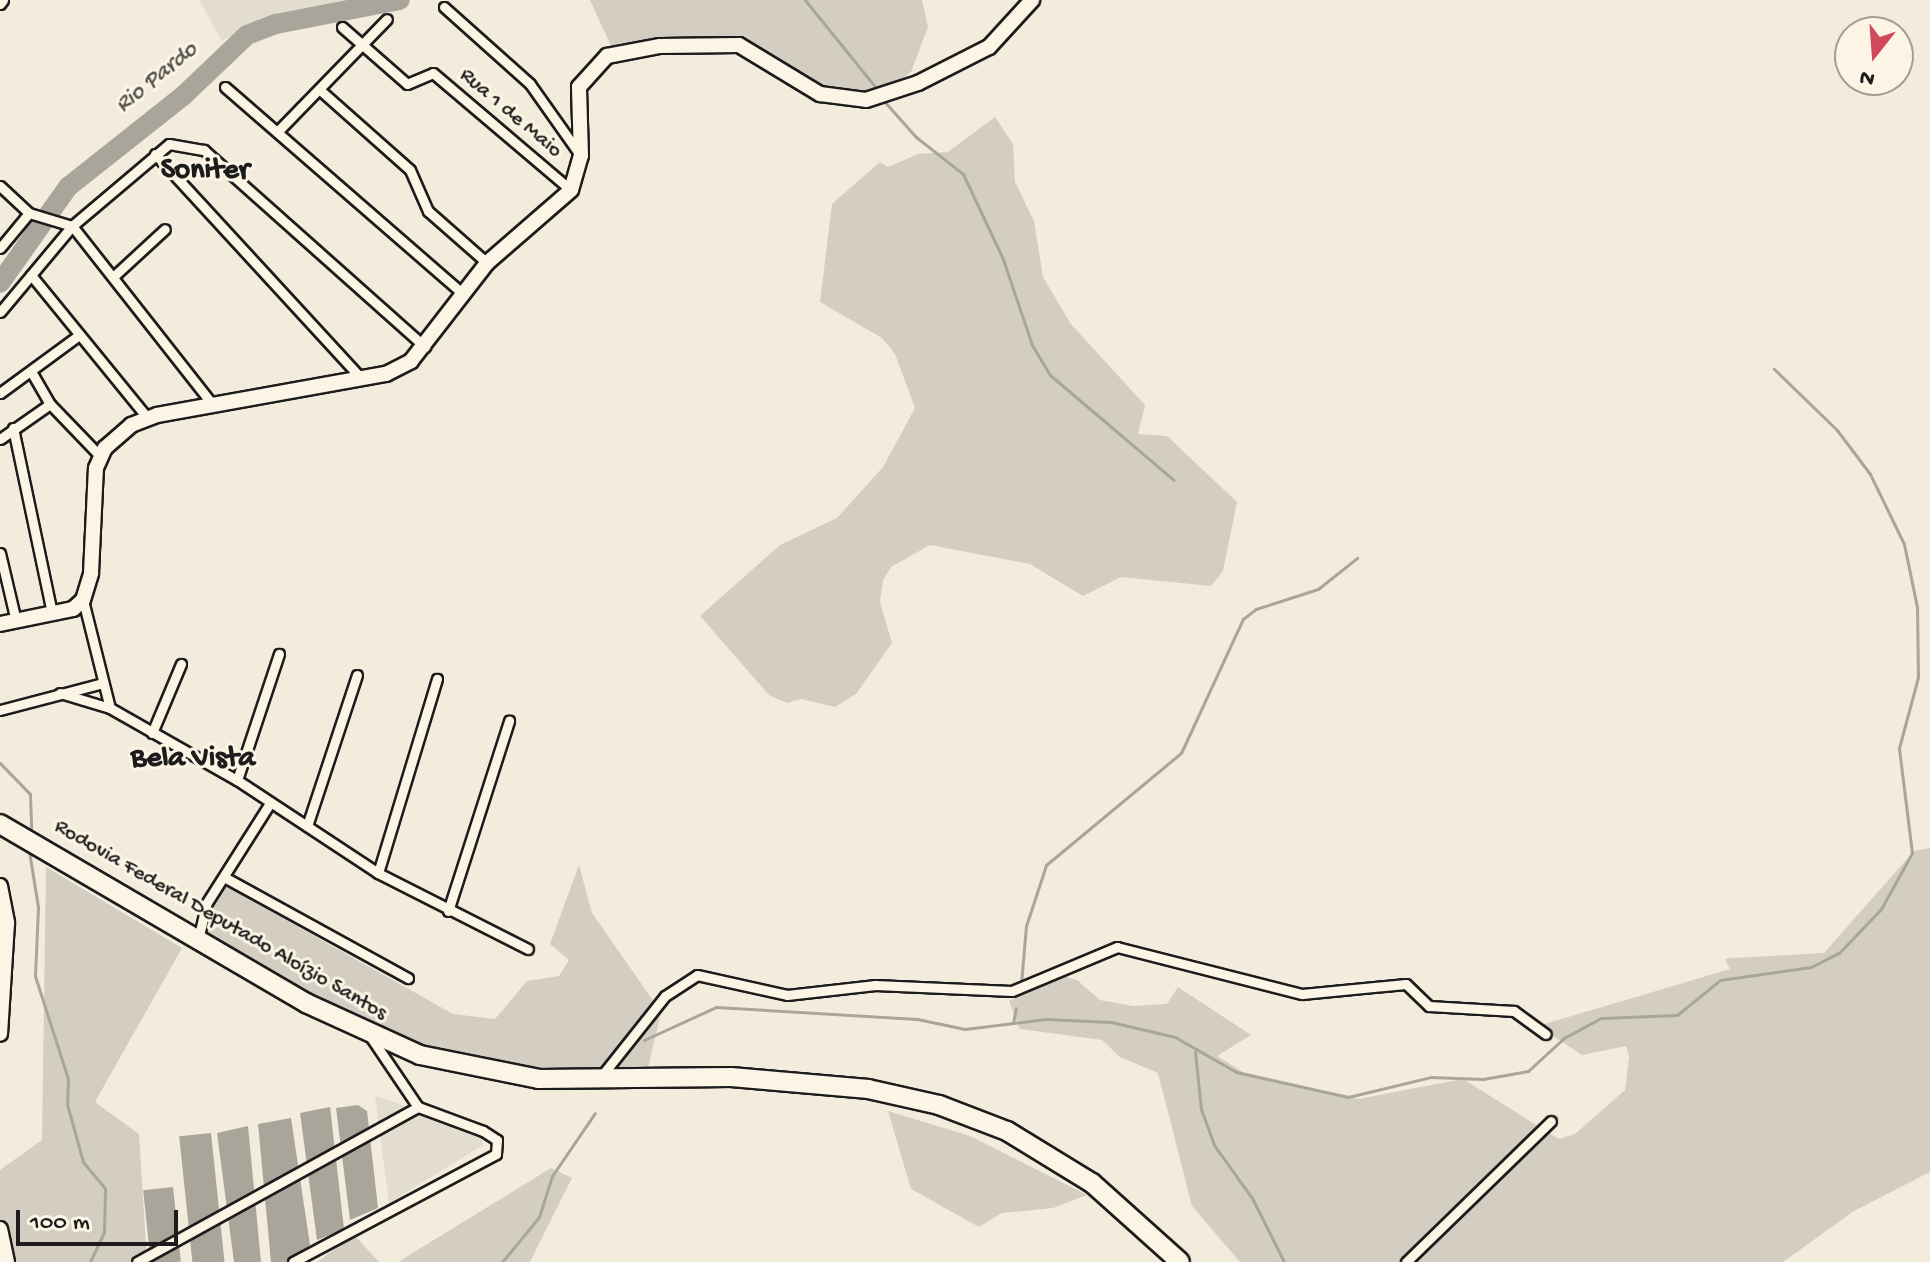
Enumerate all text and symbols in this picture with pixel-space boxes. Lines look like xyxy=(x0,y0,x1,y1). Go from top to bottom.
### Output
north arrow xyxy=(1834,16,1914,96)
water label: Rio Pardo xyxy=(110,36,204,120)
street label: Rua 1 de Maio xyxy=(453,63,567,165)
text: N xyxy=(1857,63,1878,92)
district label: Soniter xyxy=(161,154,249,190)
district label: Bela Vista xyxy=(131,742,255,778)
street label: Rodovia Federal Deputado Aloízio Santos xyxy=(49,815,391,1027)
scale bar xyxy=(20,1194,182,1244)
text: 100 m xyxy=(30,1209,90,1238)

